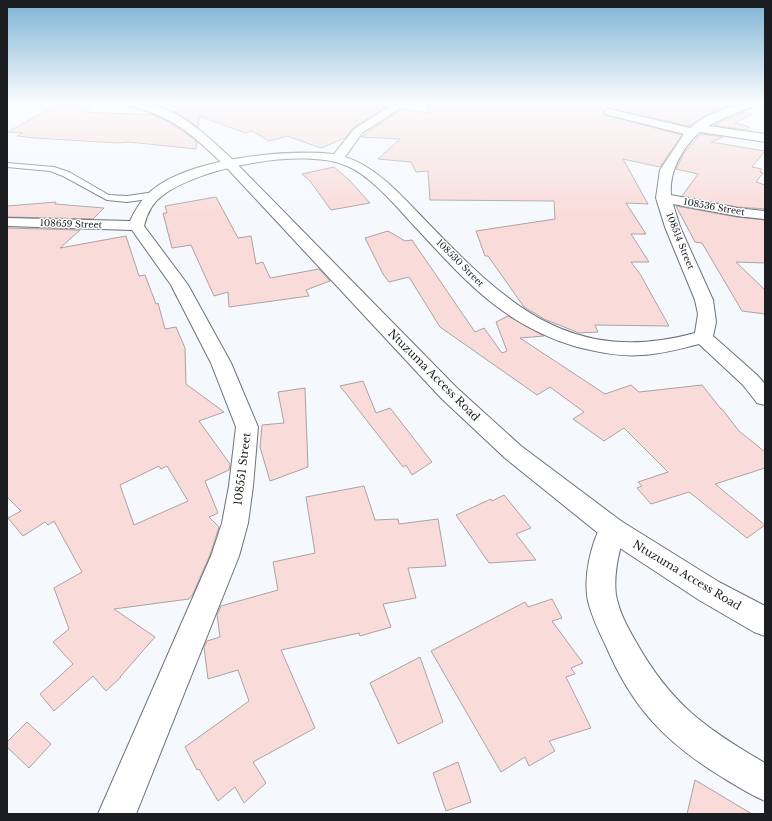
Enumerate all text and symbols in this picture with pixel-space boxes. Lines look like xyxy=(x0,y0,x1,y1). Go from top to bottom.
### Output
street label: 108536 Street xyxy=(683,196,746,217)
street label: 108514 Street xyxy=(664,211,697,271)
street label: 108659 Street xyxy=(40,217,103,230)
street label: 108530 Street xyxy=(434,237,487,289)
street label: Ntuzuma Access Road xyxy=(385,326,483,424)
street label: 108551 Street xyxy=(231,431,254,506)
street label: Ntuzuma Access Road xyxy=(630,537,744,613)

